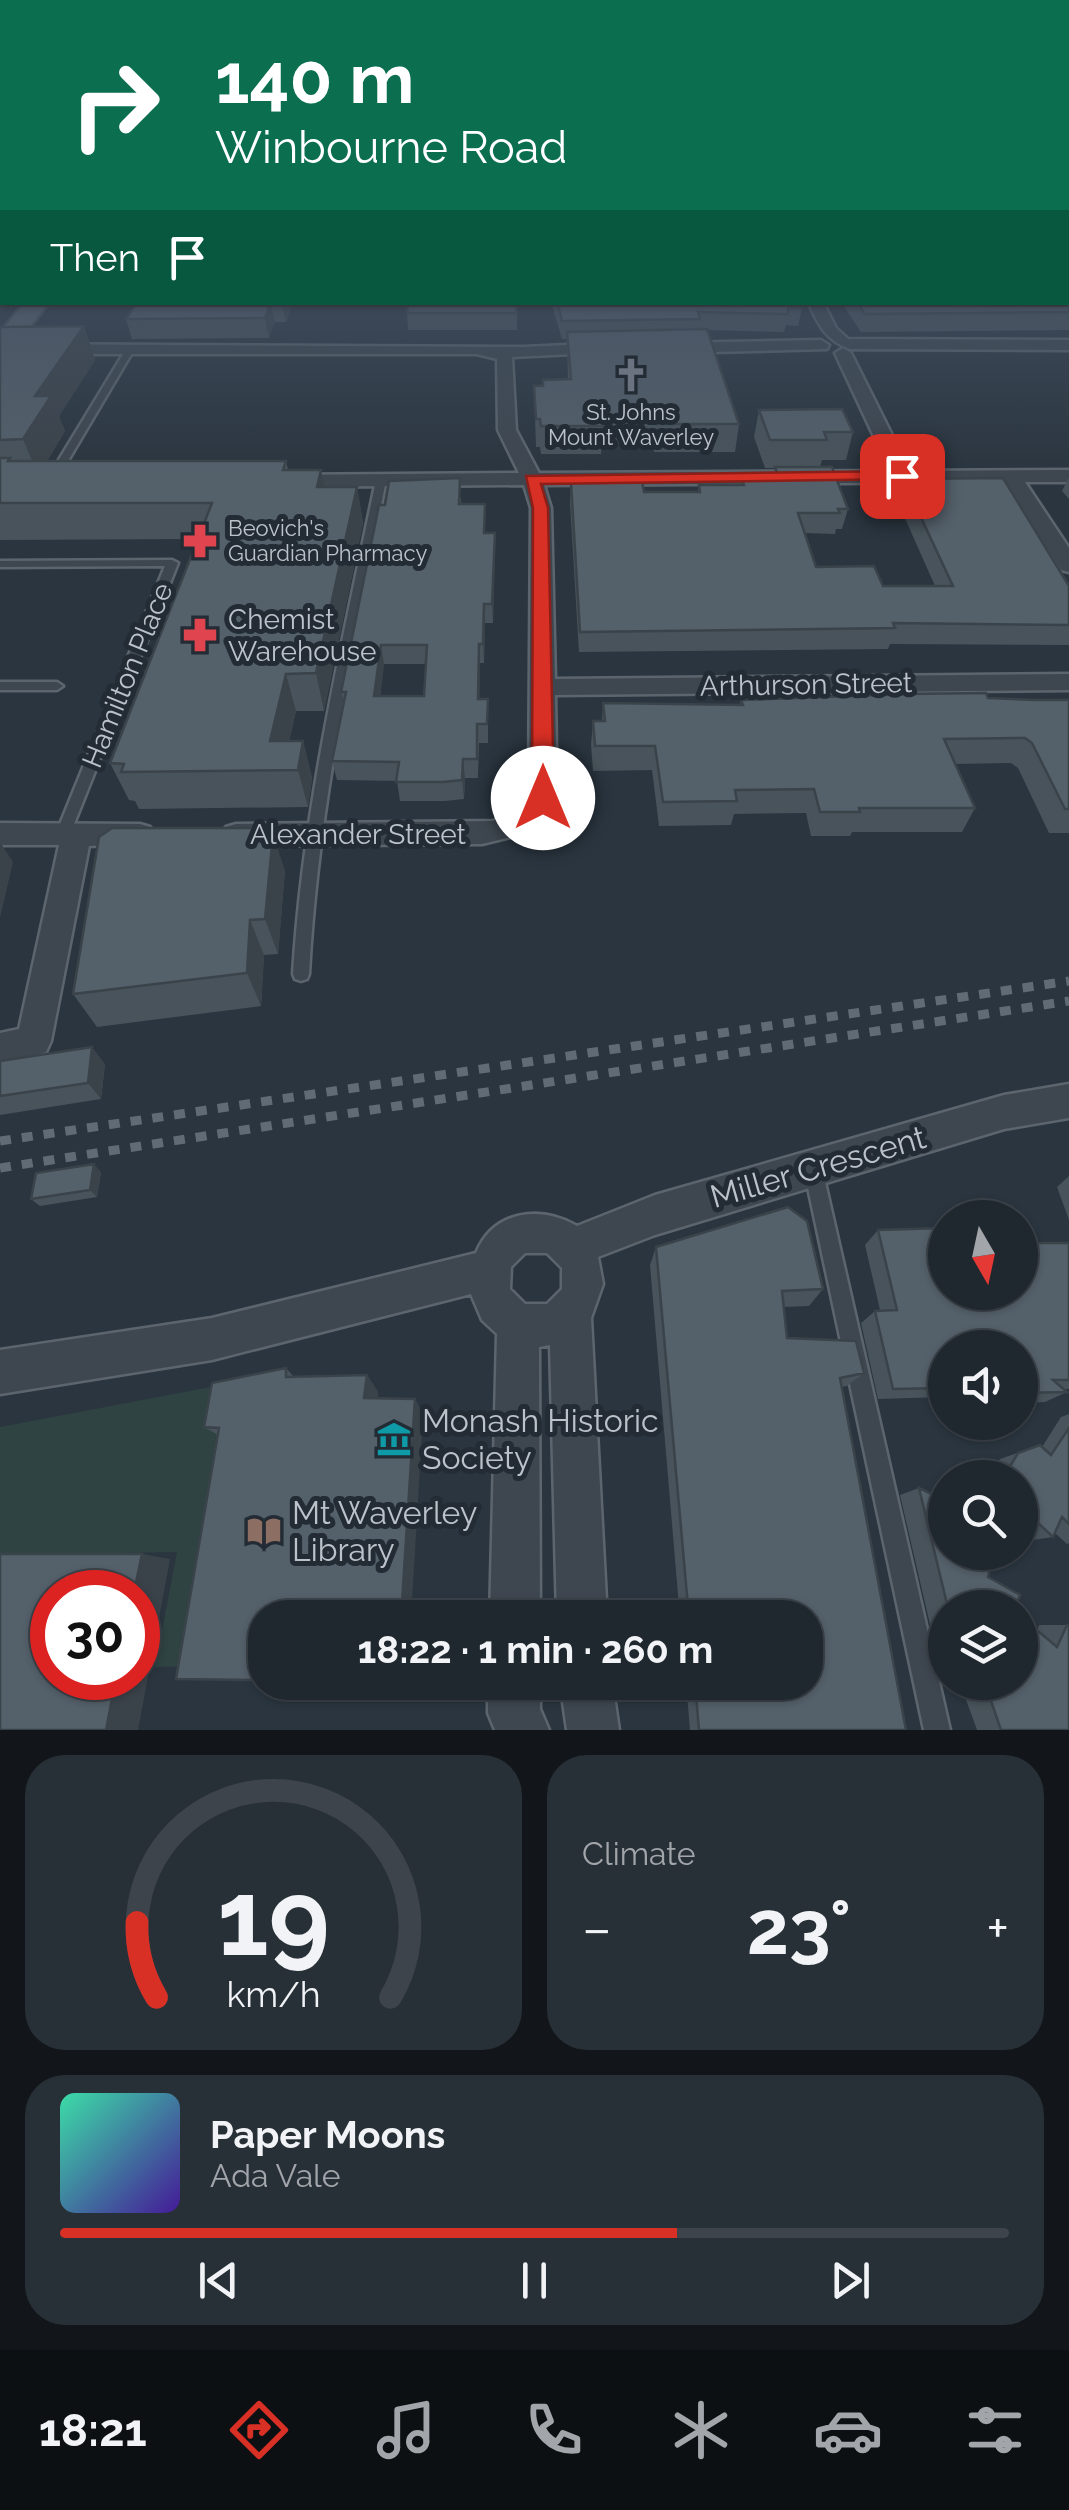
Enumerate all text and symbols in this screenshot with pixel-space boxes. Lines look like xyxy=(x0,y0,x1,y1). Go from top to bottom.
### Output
text: 140 m xyxy=(215,37,415,119)
icon: right xyxy=(50,40,180,170)
text: Winbourne Road xyxy=(215,121,567,174)
icon: arrive xyxy=(160,230,215,285)
text: Then xyxy=(50,235,140,280)
church icon: St. Johns Mount Waverley xyxy=(612,356,650,394)
place label: St. Johns Mount Waverley xyxy=(548,399,714,450)
pin xyxy=(860,434,945,519)
icon: arrive xyxy=(875,449,930,504)
place label: Beovich's Guardian Pharmacy xyxy=(228,515,427,566)
pharmacy icon: Beovich's Guardian Pharmacy xyxy=(181,522,219,560)
street label: Hamilton Place xyxy=(75,578,180,772)
place label: Chemist Warehouse xyxy=(228,603,376,668)
pharmacy icon: Chemist Warehouse xyxy=(181,616,219,654)
street label: Arthurson Street xyxy=(700,666,913,703)
position arrow xyxy=(491,746,595,850)
street label: Alexander Street xyxy=(250,818,467,851)
street label: Miller Crescent xyxy=(706,1118,930,1215)
north arrow xyxy=(928,1200,1038,1310)
map controls xyxy=(928,1200,1038,1700)
button: sound xyxy=(928,1330,1038,1440)
place label: Monash Historic Society xyxy=(422,1402,659,1476)
museum icon: Monash Historic Society xyxy=(375,1420,413,1458)
button: search xyxy=(928,1460,1038,1570)
place label: Mt Waverley Library xyxy=(292,1494,477,1568)
library icon: Mt Waverley Library xyxy=(245,1512,283,1550)
speed limit sign: 30 xyxy=(30,1570,160,1700)
button: layers xyxy=(928,1590,1038,1700)
text: 18:22 · 1 min · 260 m xyxy=(358,1627,713,1672)
text: Climate xyxy=(582,1835,696,1872)
text: 19 xyxy=(217,1857,330,1979)
text: 23° xyxy=(747,1883,851,1972)
text: − xyxy=(582,1896,612,1961)
text: + xyxy=(986,1896,1009,1961)
text: km/h xyxy=(226,1973,321,2015)
text: Paper Moons xyxy=(210,2112,445,2157)
text: Ada Vale xyxy=(210,2157,341,2194)
icon: previous xyxy=(191,2253,246,2308)
icon: pause xyxy=(507,2253,562,2308)
icon: next xyxy=(823,2253,878,2308)
icon: directions xyxy=(224,2395,294,2465)
icon: music xyxy=(371,2395,441,2465)
icon: phone xyxy=(519,2395,589,2465)
icon: climate xyxy=(666,2395,736,2465)
icon: car xyxy=(813,2395,883,2465)
icon: filters xyxy=(960,2395,1030,2465)
text: 18:21 xyxy=(39,2404,147,2457)

